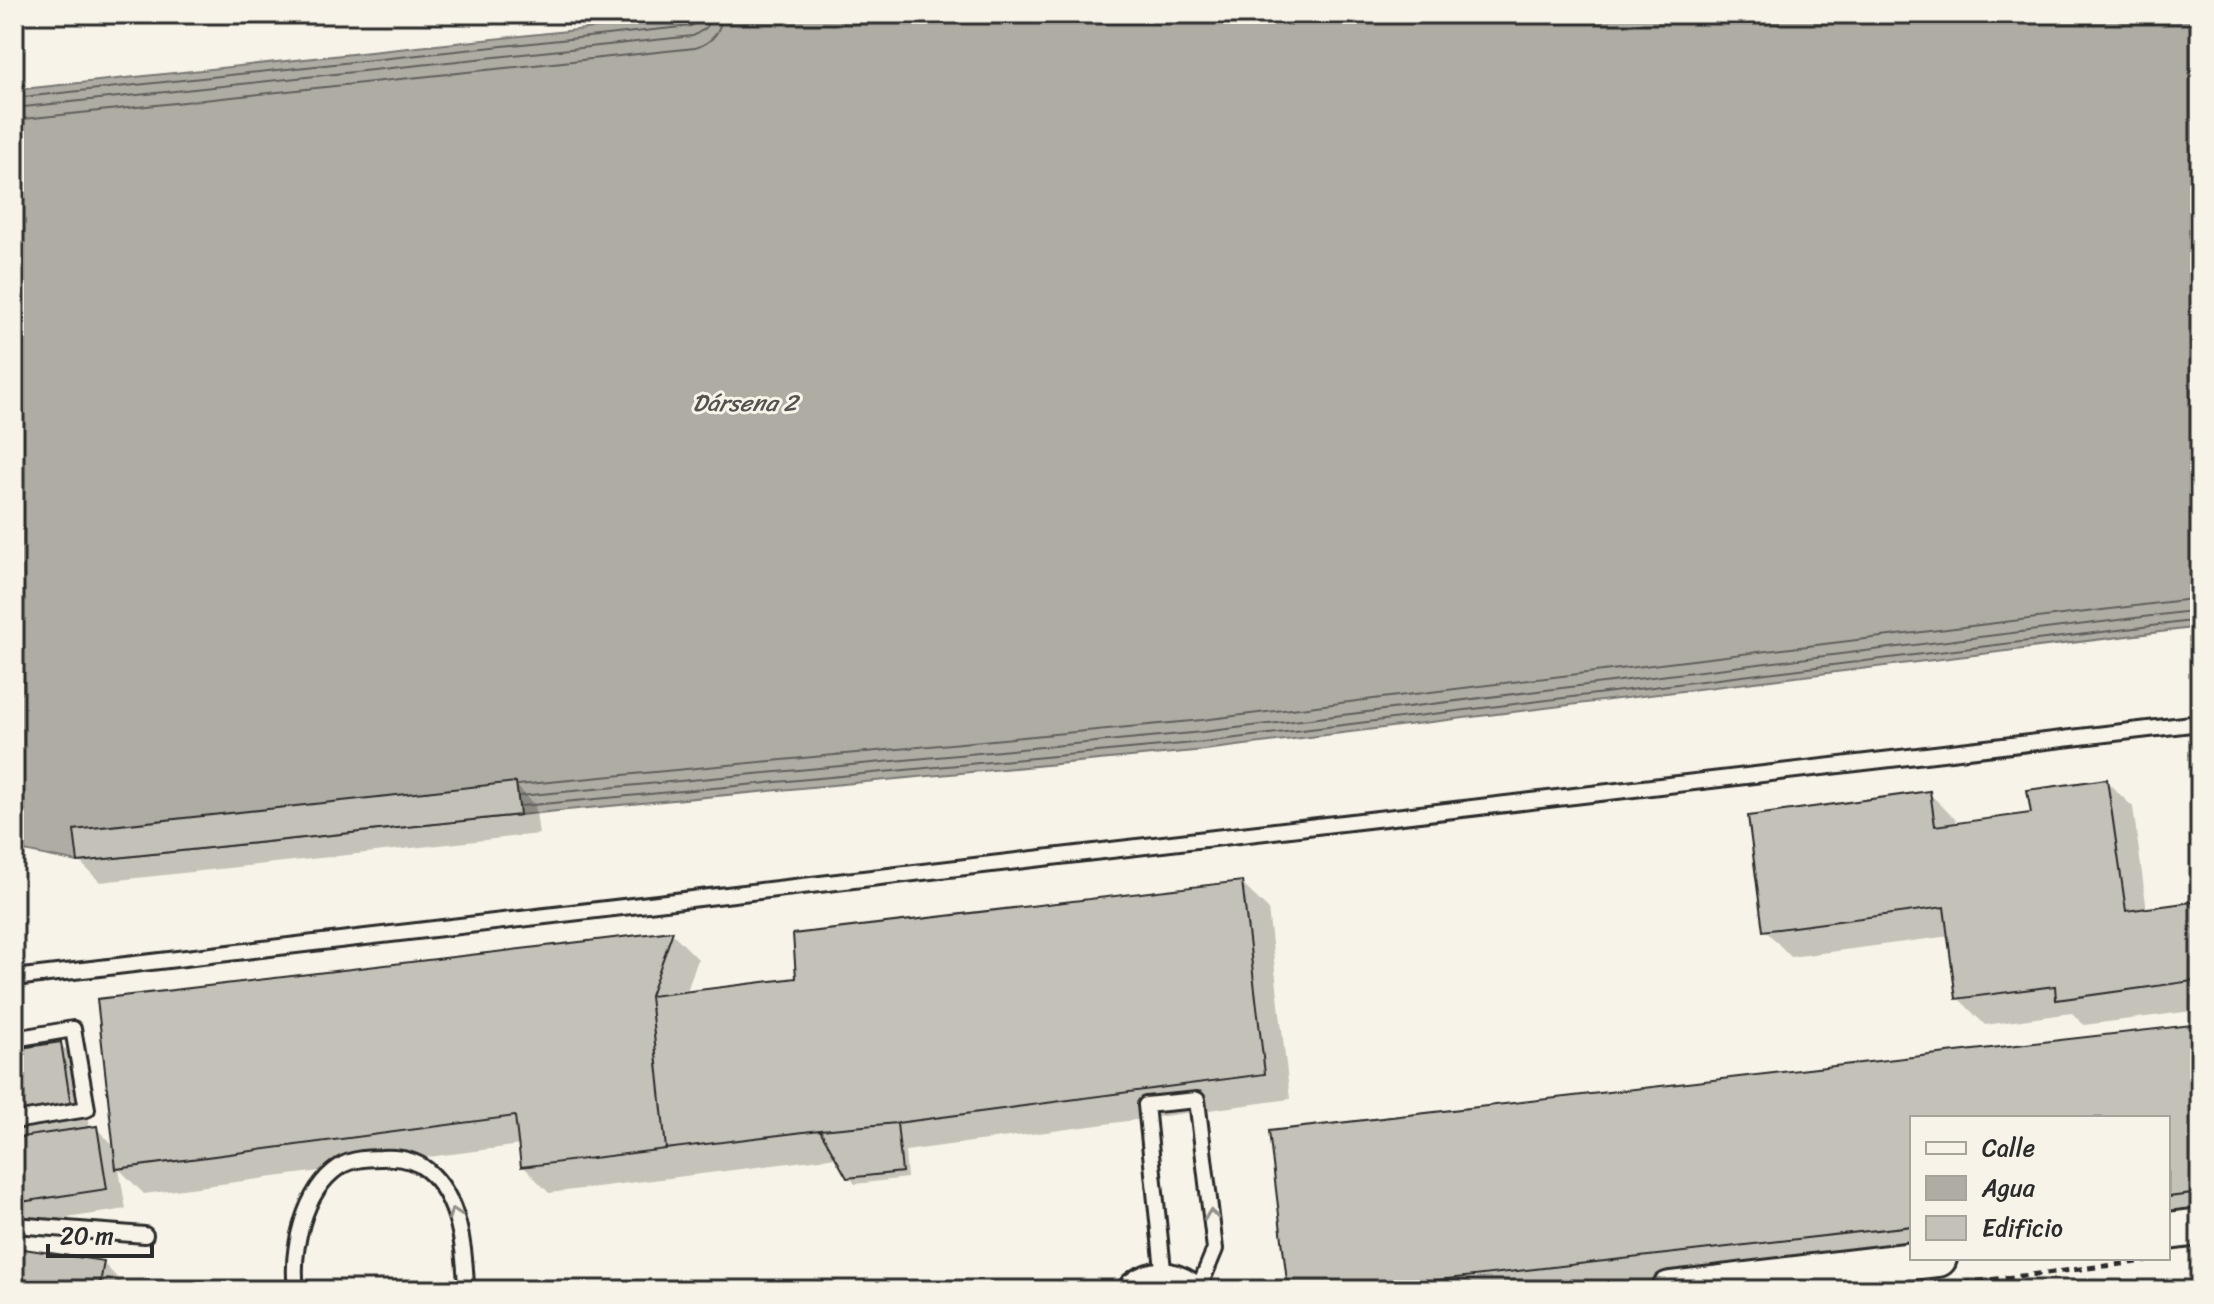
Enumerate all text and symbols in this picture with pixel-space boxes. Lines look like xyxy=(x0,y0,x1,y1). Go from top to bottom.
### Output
water label: Dársena 2 xyxy=(693,382,801,424)
legend xyxy=(1910,1116,2170,1260)
text: Calle xyxy=(1982,1127,2035,1169)
text: Agua xyxy=(1981,1167,2036,1209)
one-way arrow xyxy=(447,1207,463,1221)
text: Edificio xyxy=(1982,1207,2063,1249)
scale bar xyxy=(48,1208,152,1258)
one-way arrow xyxy=(1202,1209,1219,1222)
text: 20 m xyxy=(60,1215,114,1257)

